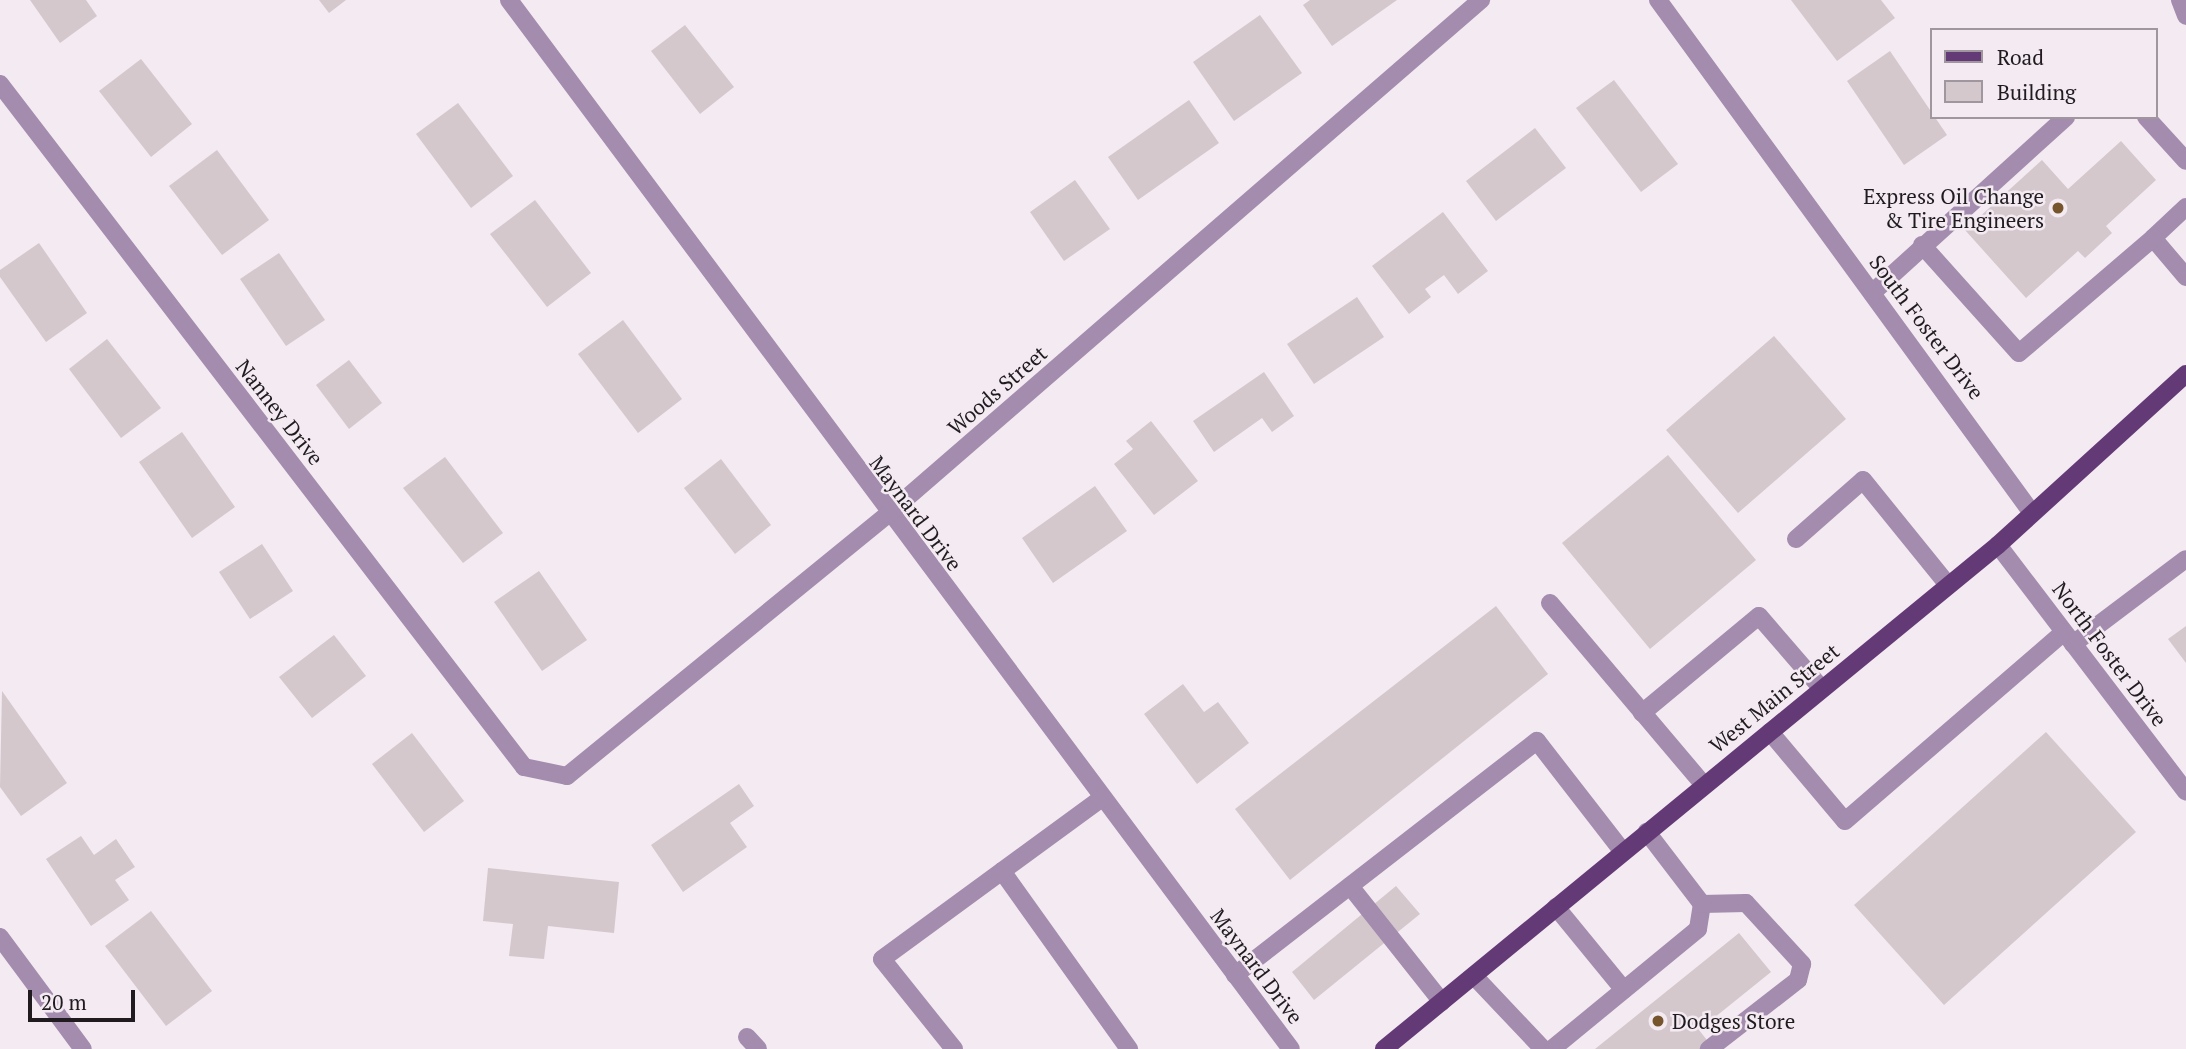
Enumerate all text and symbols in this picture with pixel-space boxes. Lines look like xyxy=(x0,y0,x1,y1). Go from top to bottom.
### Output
legend xyxy=(1930,28,2158,119)
text: Road xyxy=(1997,43,2044,71)
text: Building xyxy=(1997,78,2076,106)
place label: Express Oil Change & Tire Engineers xyxy=(1863,183,2044,233)
marker: Express Oil Change & Tire Engineers xyxy=(2050,200,2066,216)
street label: South Foster Drive xyxy=(1865,250,1989,404)
street label: Woods Street xyxy=(942,340,1052,440)
street label: Nanney Drive xyxy=(231,354,329,470)
street label: Maynard Drive xyxy=(865,451,967,575)
street label: North Foster Drive xyxy=(2048,577,2172,731)
street label: West Main Street xyxy=(1704,638,1844,758)
street label: Maynard Drive xyxy=(1206,904,1308,1028)
scale bar xyxy=(32,976,138,1020)
text: 20 m xyxy=(41,988,87,1016)
place label: Dodges Store xyxy=(1672,1008,1795,1034)
marker: Dodges Store xyxy=(1650,1013,1666,1029)

